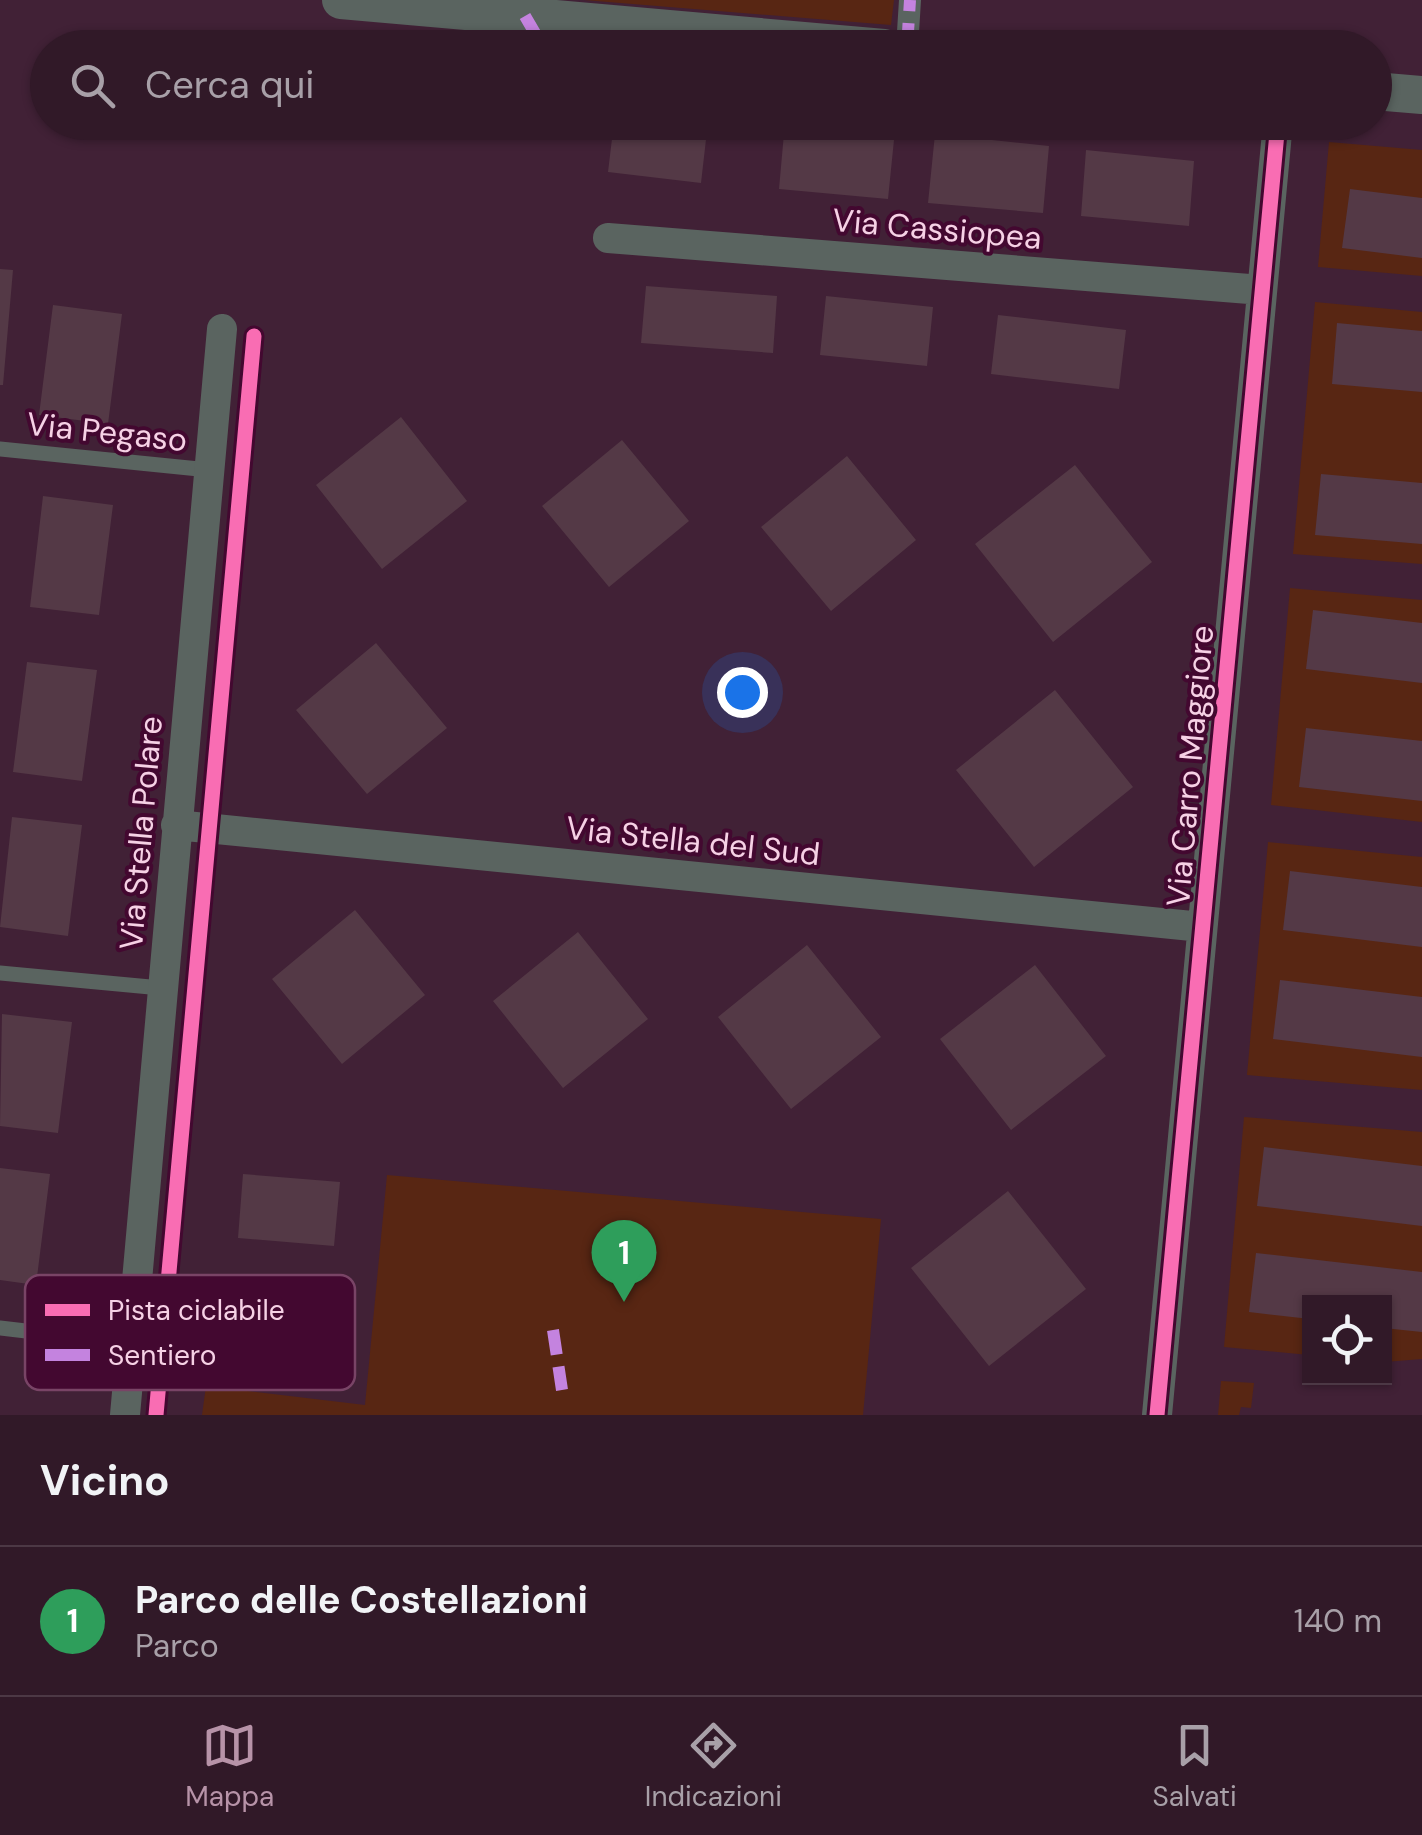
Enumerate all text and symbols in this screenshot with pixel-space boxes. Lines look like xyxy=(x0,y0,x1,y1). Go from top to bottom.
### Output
search box xyxy=(30,30,1392,140)
icon: search xyxy=(65,58,120,113)
text: Cerca qui xyxy=(145,60,314,110)
street label: Via Cassiopea xyxy=(831,199,1043,259)
street label: Via Pegaso xyxy=(25,403,189,461)
street label: Via Carro Maggiore xyxy=(1157,624,1223,908)
your location xyxy=(717,667,768,718)
street label: Via Stella Polare xyxy=(110,714,172,952)
street label: Via Stella del Sud xyxy=(564,807,822,875)
pin: 1 xyxy=(592,1220,656,1302)
legend xyxy=(25,1275,355,1390)
text: Pista ciclabile xyxy=(108,1292,285,1329)
map controls xyxy=(1302,1295,1392,1385)
button: locate xyxy=(1302,1295,1392,1385)
text: Sentiero xyxy=(108,1337,216,1374)
text: Vicino xyxy=(40,1453,170,1508)
text: Parco delle Costellazioni xyxy=(135,1575,588,1625)
text: 1 xyxy=(67,1600,78,1642)
text: 140 m xyxy=(1294,1600,1382,1642)
text: Parco xyxy=(135,1625,219,1667)
tab: Mappa xyxy=(185,1718,274,1815)
tab: Indicazioni xyxy=(645,1718,782,1815)
tab: Salvati xyxy=(1152,1718,1237,1815)

